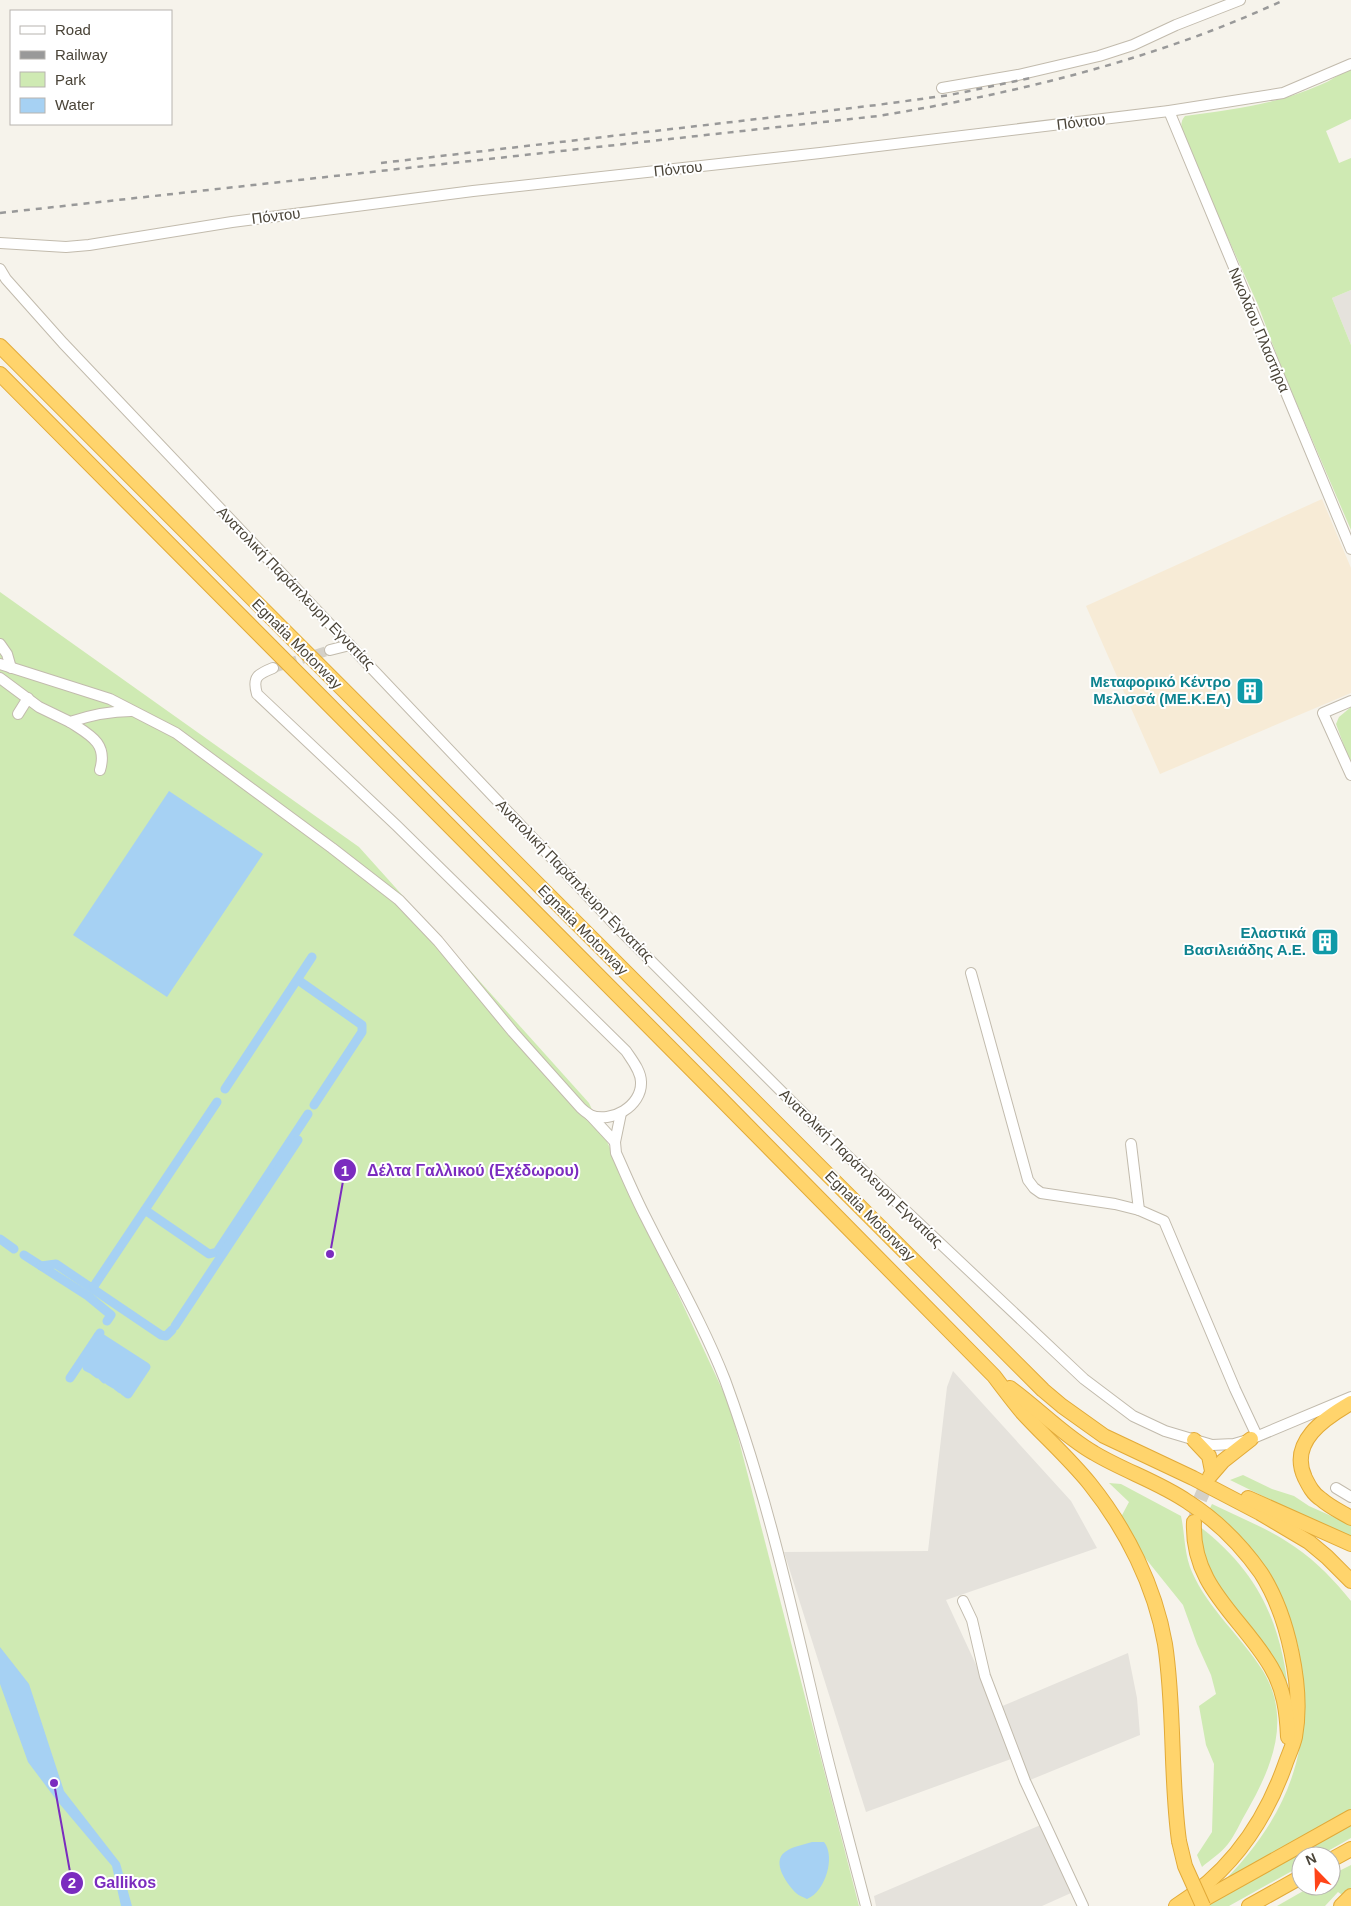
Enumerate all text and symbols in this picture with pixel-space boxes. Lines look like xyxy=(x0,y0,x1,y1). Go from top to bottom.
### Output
legend xyxy=(10,10,172,125)
text: Road xyxy=(55,21,91,38)
text: Railway xyxy=(55,46,108,63)
text: Park xyxy=(55,71,86,88)
text: Water xyxy=(55,96,94,113)
street label: Πόντου xyxy=(1056,110,1106,133)
street label: Πόντου xyxy=(653,157,703,180)
street label: Πόντου xyxy=(251,204,301,227)
street label: Νικολάου Πλαστήρα xyxy=(1226,265,1294,395)
street label: Ανατολική Παράπλευρη Εγνατίας xyxy=(214,503,379,673)
street label: Egnatia Motorway xyxy=(249,595,346,692)
place label: Μεταφορικό Κέντρο Μελισσά (ΜΕ.Κ.ΕΛ) xyxy=(1090,673,1231,707)
building icon: Μεταφορικό Κέντρο Μελισσά (ΜΕ.Κ.ΕΛ) xyxy=(1235,676,1265,706)
street label: Ανατολική Παράπλευρη Εγνατίας xyxy=(493,796,658,966)
street label: Egnatia Motorway xyxy=(535,881,632,978)
place label: Ελαστικά Βασιλειάδης Α.Ε. xyxy=(1184,924,1307,958)
building icon: Ελαστικά Βασιλειάδης Α.Ε. xyxy=(1310,927,1340,957)
street label: Ανατολική Παράπλευρη Εγνατίας xyxy=(776,1085,946,1250)
callout: Δέλτα Γαλλικού (Εχέδωρου) xyxy=(332,1155,590,1186)
text: 1 xyxy=(341,1162,349,1179)
text: Δέλτα Γαλλικού (Εχέδωρου) xyxy=(367,1162,579,1179)
street label: Egnatia Motorway xyxy=(822,1167,919,1264)
north arrow xyxy=(1291,1846,1341,1896)
text: N xyxy=(1303,1850,1319,1868)
callout: Gallikos xyxy=(59,1867,166,1898)
text: 2 xyxy=(68,1874,76,1891)
text: Gallikos xyxy=(94,1874,156,1891)

